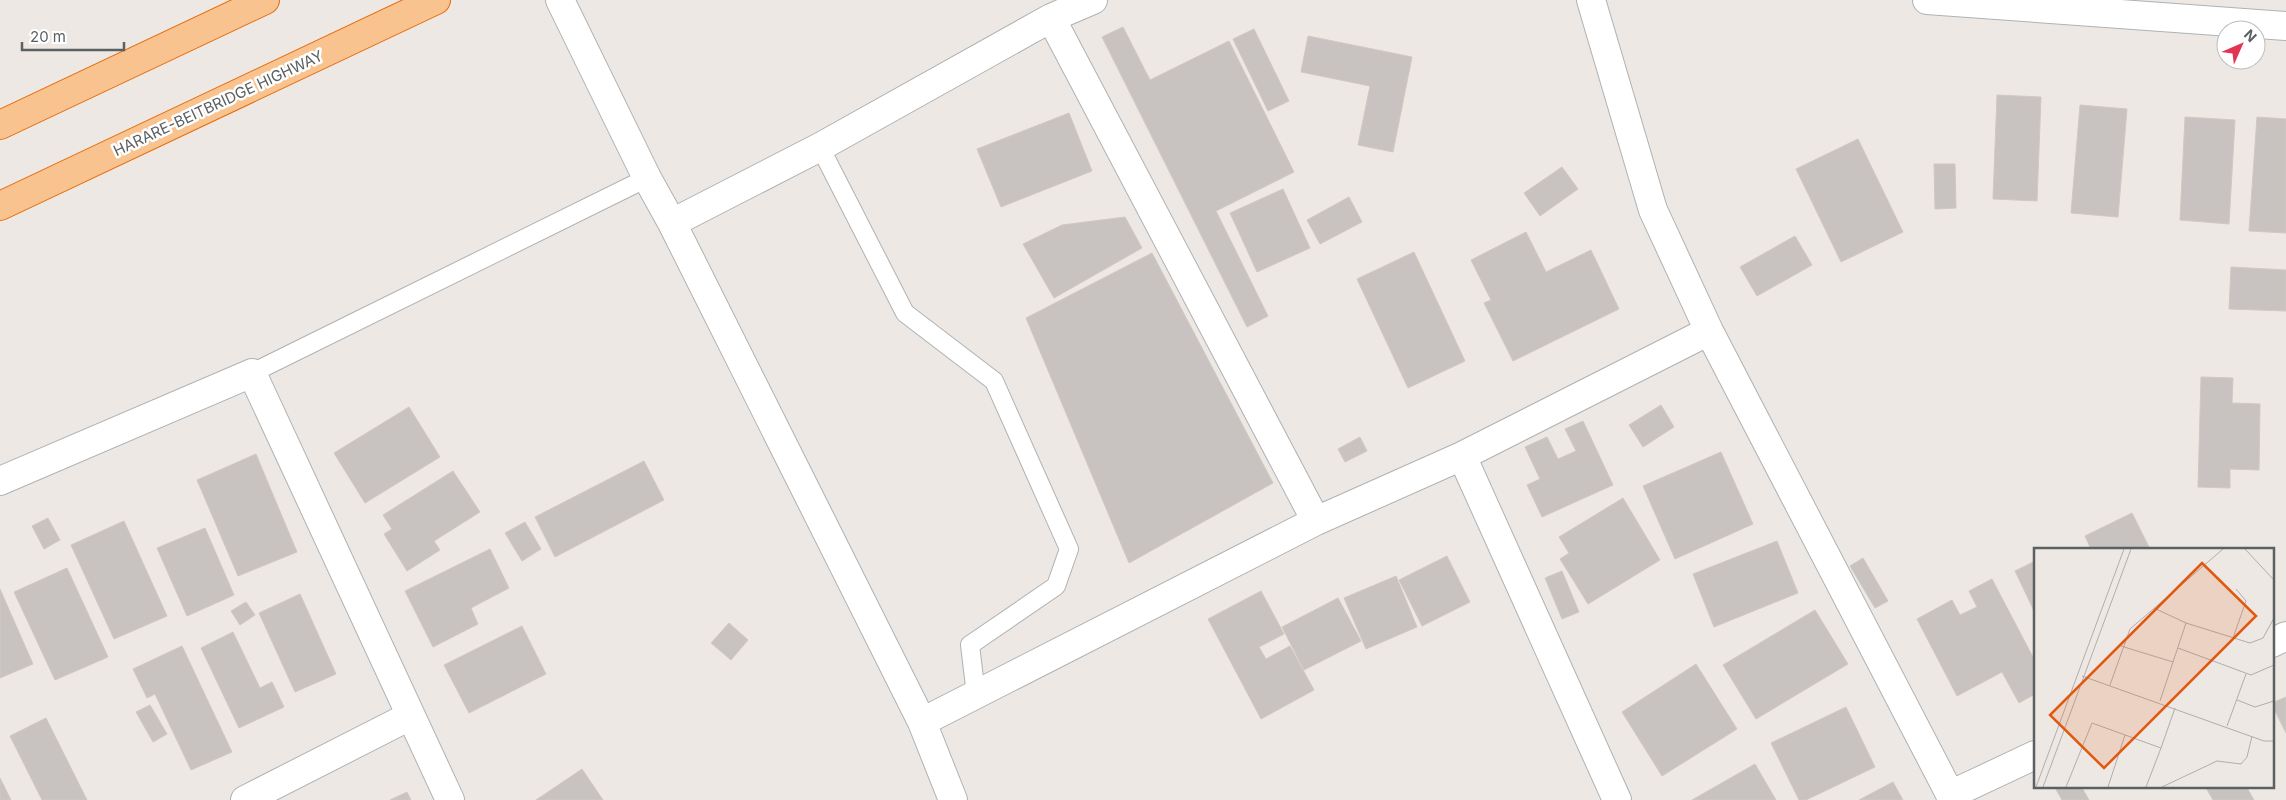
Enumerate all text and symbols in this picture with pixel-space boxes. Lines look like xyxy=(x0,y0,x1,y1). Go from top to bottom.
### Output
scale bar xyxy=(22,20,125,52)
north arrow xyxy=(2216,20,2266,70)
text: N xyxy=(2241,26,2260,45)
text: 20 m xyxy=(30,27,66,46)
street label: HARARE-BEITBRIDGE HIGHWAY xyxy=(110,46,326,160)
inset map xyxy=(2034,548,2274,788)

